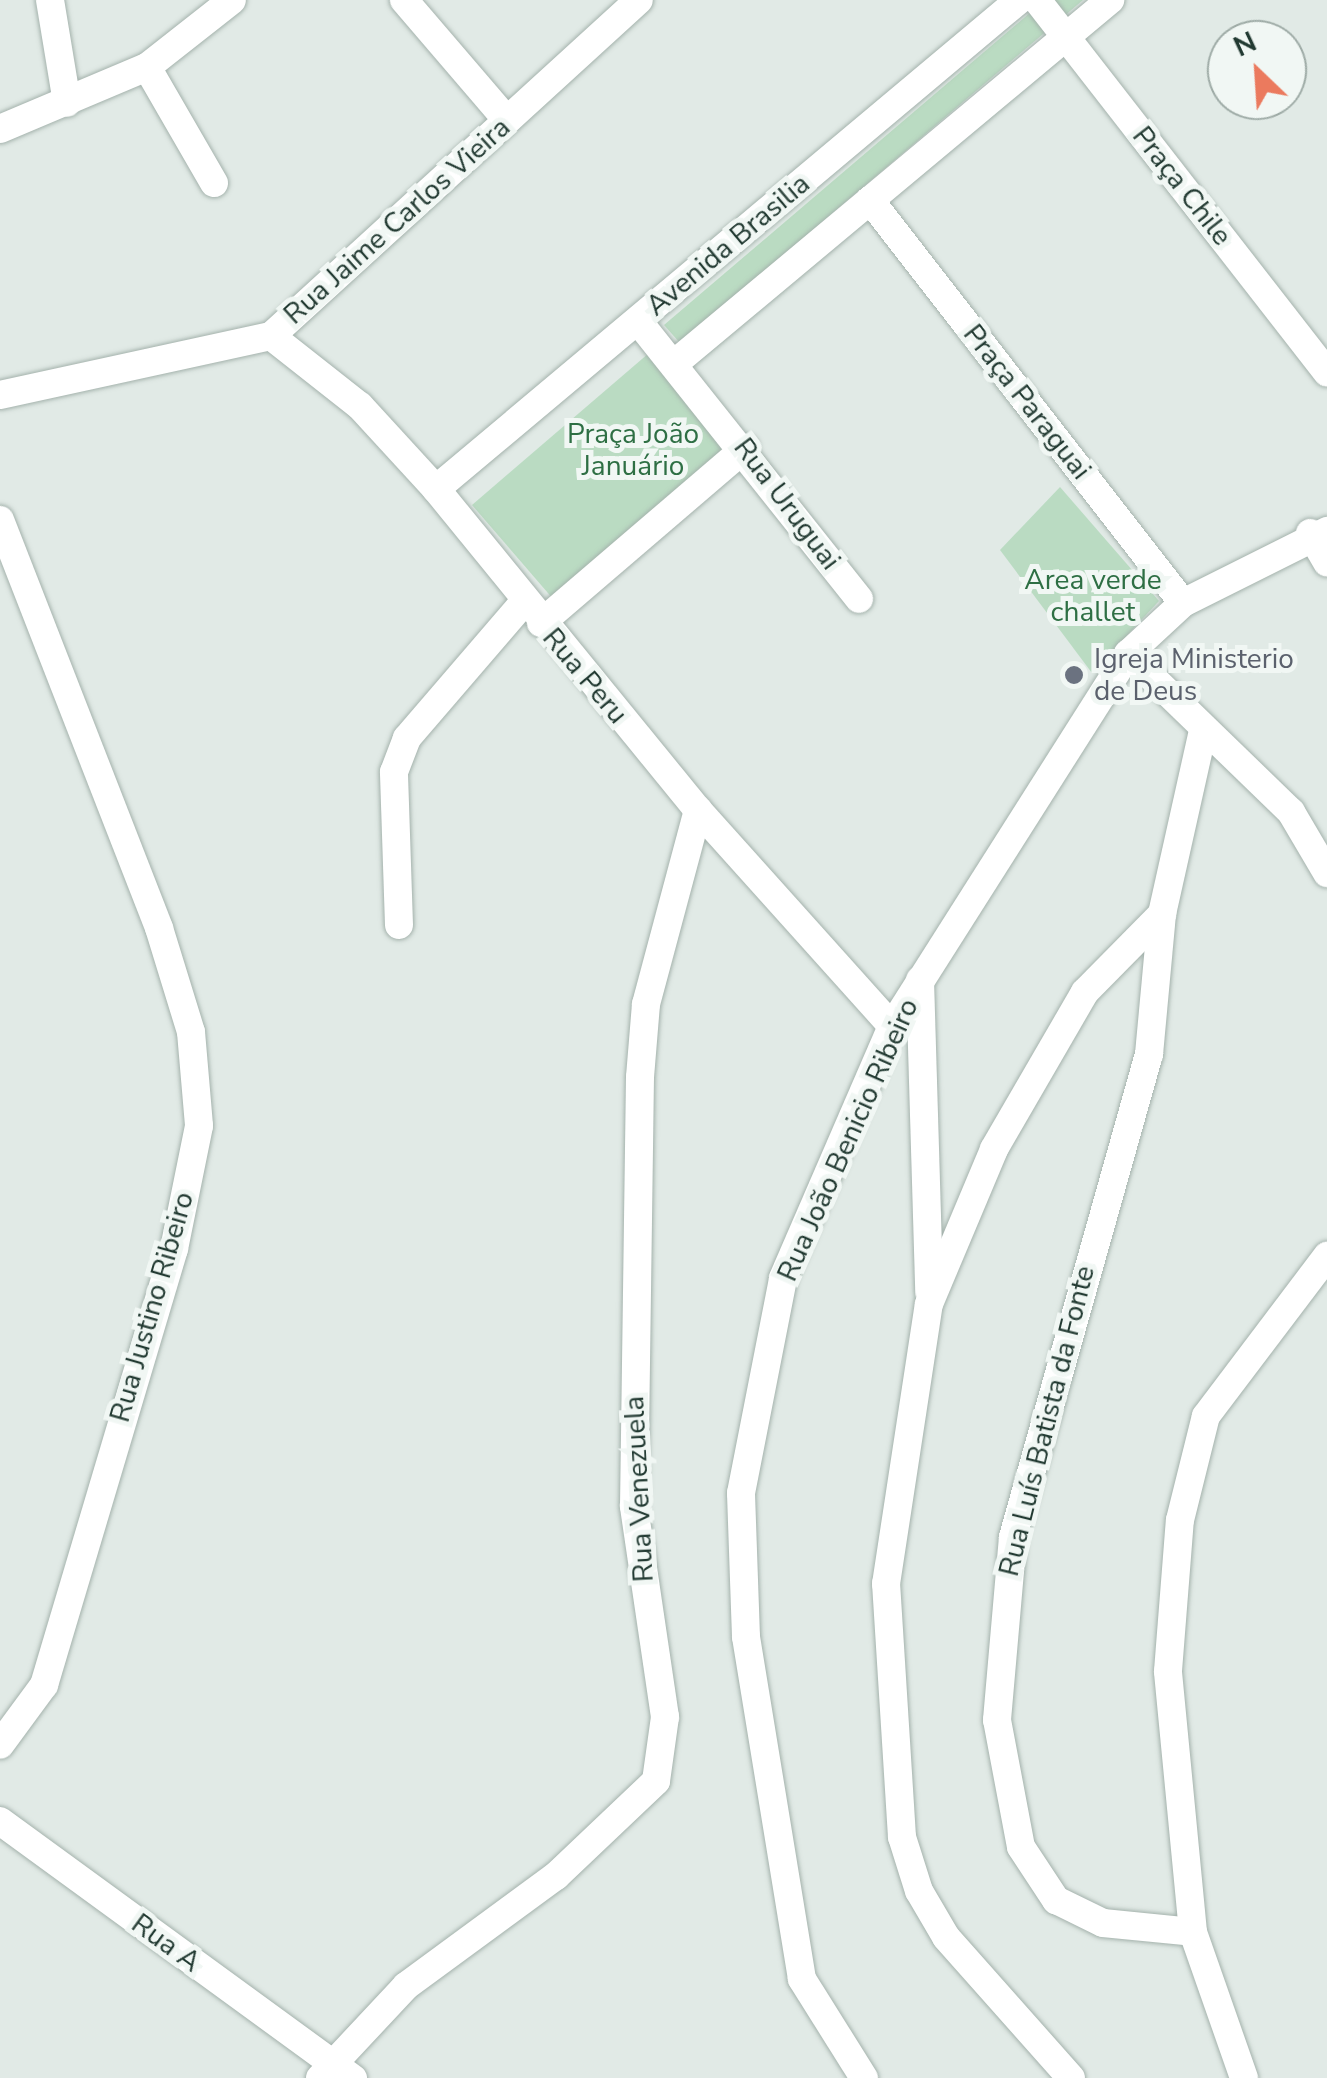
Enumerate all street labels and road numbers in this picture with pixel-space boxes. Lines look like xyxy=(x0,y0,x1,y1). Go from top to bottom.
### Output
street label: Rua Jaime Carlos Vieira xyxy=(277,111,517,331)
street label: Praça Chile xyxy=(1125,120,1239,252)
street label: Avenida Brasilia xyxy=(640,167,816,323)
street label: Praça Paraguai xyxy=(956,318,1098,486)
street label: Rua Uruguai xyxy=(727,432,847,576)
street label: Rua Peru xyxy=(535,621,635,731)
street label: Rua João Benicio Ribeiro xyxy=(771,994,925,1286)
street label: Rua Justino Ribeiro xyxy=(103,1188,201,1426)
street label: Rua Luís Batista da Fonte xyxy=(992,1262,1102,1580)
street label: Rua Venezuela xyxy=(617,1395,661,1583)
street label: Rua A xyxy=(125,1907,207,1979)

